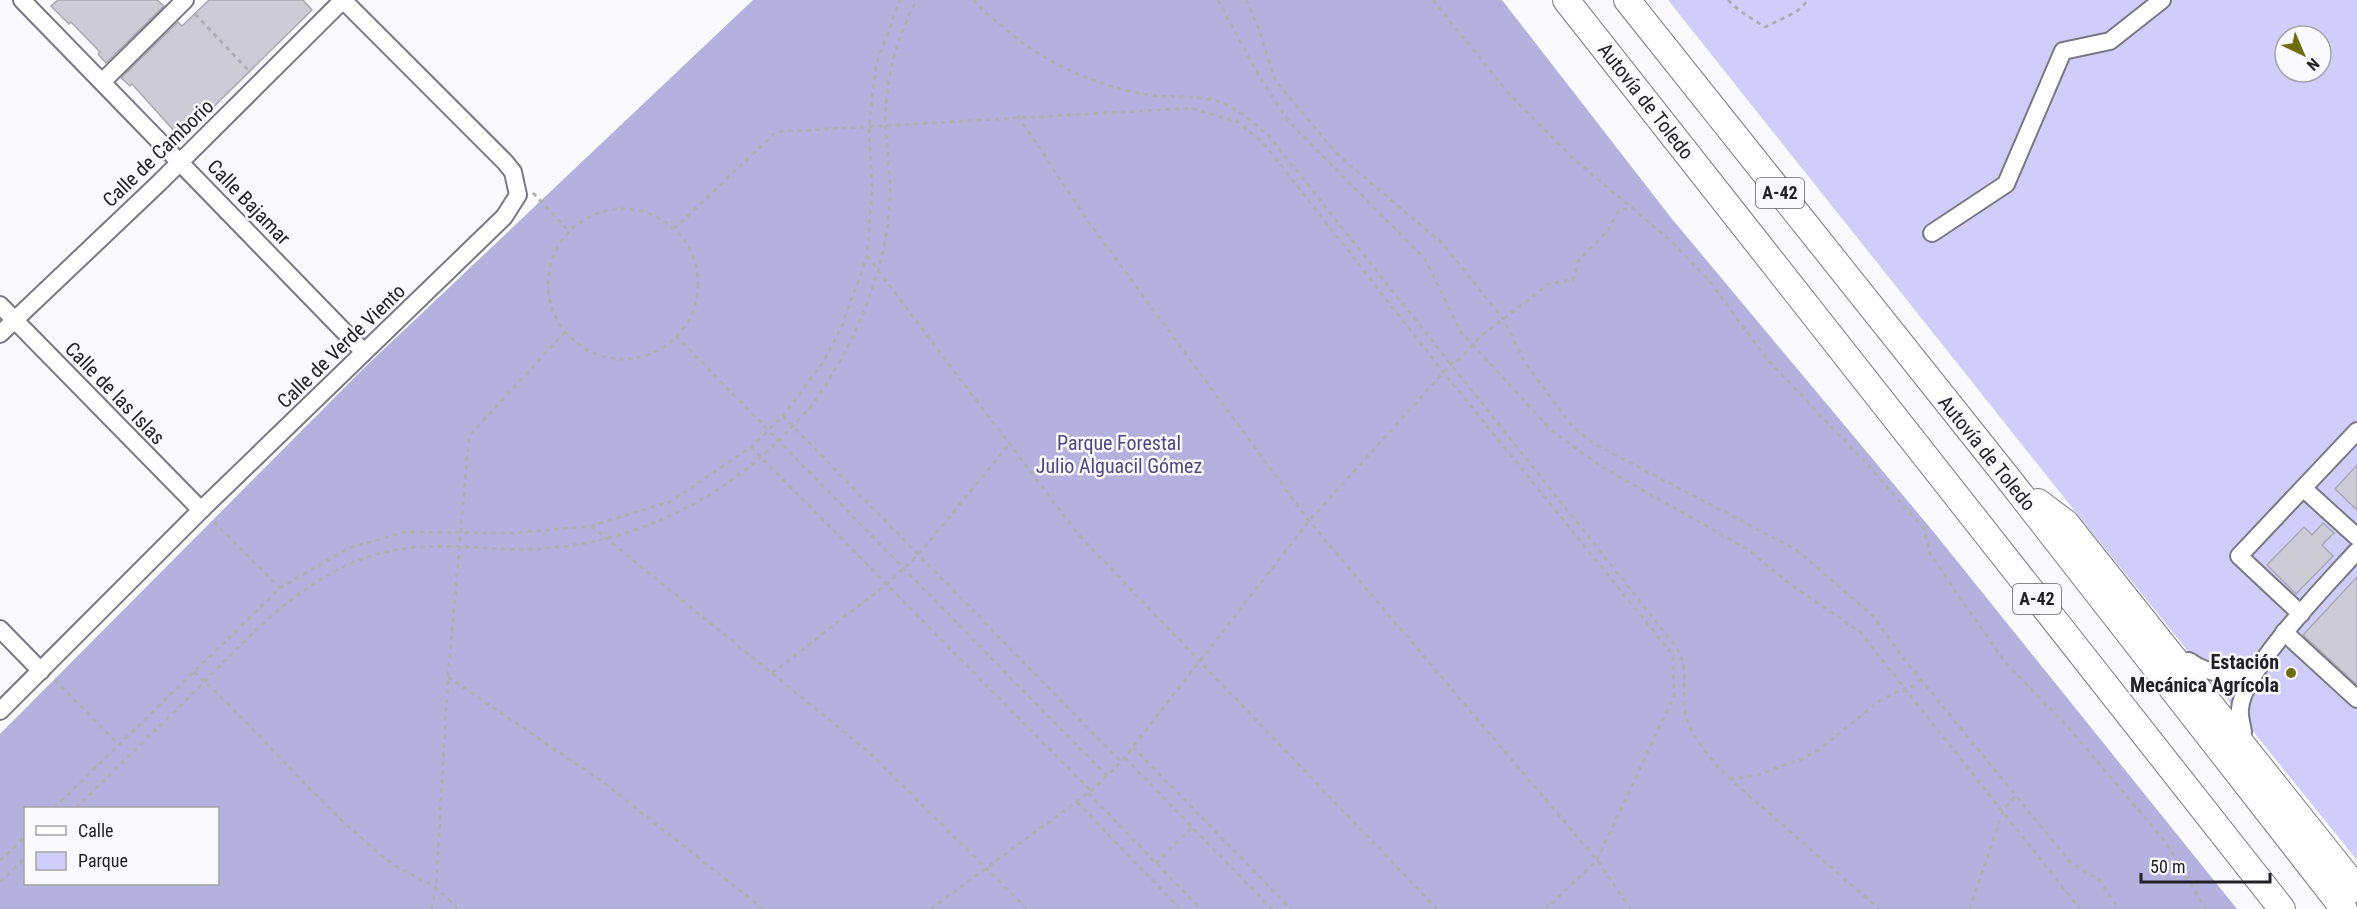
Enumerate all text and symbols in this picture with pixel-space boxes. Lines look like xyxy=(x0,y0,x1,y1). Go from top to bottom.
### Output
north arrow xyxy=(2273,24,2333,84)
street label: Autovía de Toledo xyxy=(1593,38,1699,164)
text: N xyxy=(2303,54,2323,75)
street label: Calle de Camborio xyxy=(98,94,218,212)
street label: Calle Bajamar xyxy=(202,154,296,250)
road number: A-42 xyxy=(1756,178,1804,208)
street label: Calle de Verde Viento xyxy=(272,279,410,413)
street label: Calle de las Islas xyxy=(60,337,170,449)
street label: Autovía de Toledo xyxy=(1933,391,2041,515)
park label: Parque Forestal Julio Alguacil Gómez xyxy=(1036,431,1202,478)
road number: A-42 xyxy=(2013,584,2061,614)
place label: Estación Mecánica Agrícola xyxy=(2130,650,2279,697)
marker: Estación Mecánica Agrícola xyxy=(2284,666,2298,680)
legend xyxy=(24,807,219,885)
text: Calle xyxy=(78,820,114,841)
scale bar xyxy=(2141,846,2270,884)
text: Parque xyxy=(78,850,128,871)
text: 50 m xyxy=(2150,856,2185,877)

